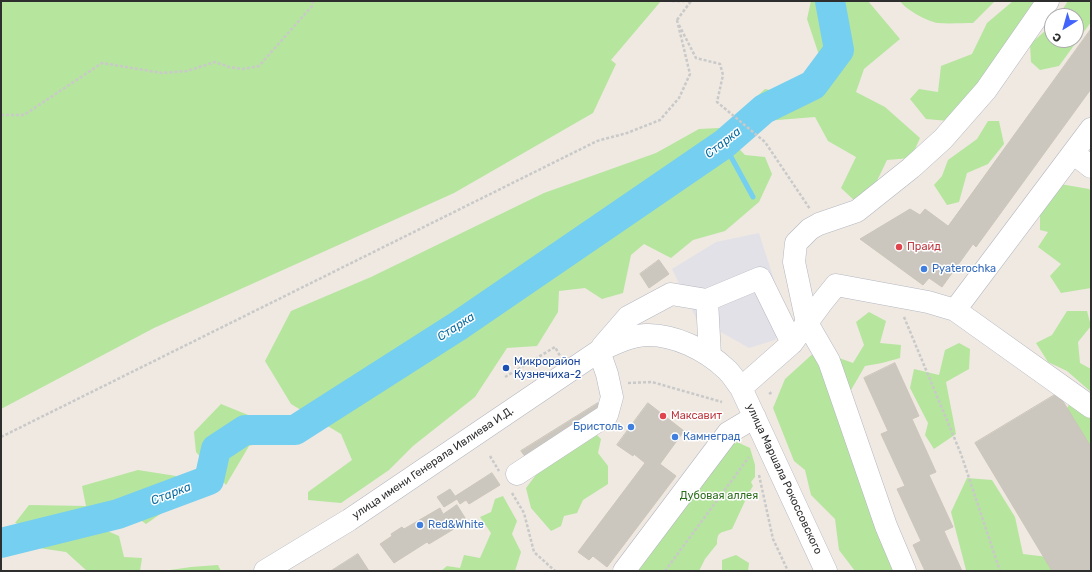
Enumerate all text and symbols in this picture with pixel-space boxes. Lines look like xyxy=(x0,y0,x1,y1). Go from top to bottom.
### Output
north arrow xyxy=(1044,8,1084,48)
text: С xyxy=(1050,30,1064,45)
water label: Старка xyxy=(702,124,744,162)
place label: Прайд xyxy=(907,240,941,254)
marker: Прайд xyxy=(894,242,904,252)
place label: Pyaterochka xyxy=(932,262,996,276)
marker: Pyaterochka xyxy=(919,264,929,274)
water label: Старка xyxy=(435,310,477,344)
place label: Микрорайон Кузнечиха-2 xyxy=(514,355,581,381)
marker: Микрорайон Кузнечиха-2 xyxy=(501,363,511,373)
street label: улица Маршала Рокоссовского xyxy=(743,402,825,556)
street label: улица имени Генерала Ивлиева И.Д. xyxy=(350,404,516,522)
place label: Максавит xyxy=(671,409,722,423)
marker: Максавит xyxy=(658,411,668,421)
place label: Бристоль xyxy=(573,420,623,434)
marker: Бристоль xyxy=(626,422,636,432)
place label: Камнеград xyxy=(683,430,740,444)
marker: Камнеград xyxy=(670,432,680,442)
water label: Старка xyxy=(149,480,193,508)
park label: Дубовая аллея xyxy=(680,489,758,503)
place label: Red&White xyxy=(428,518,484,532)
marker: Red&White xyxy=(415,520,425,530)

